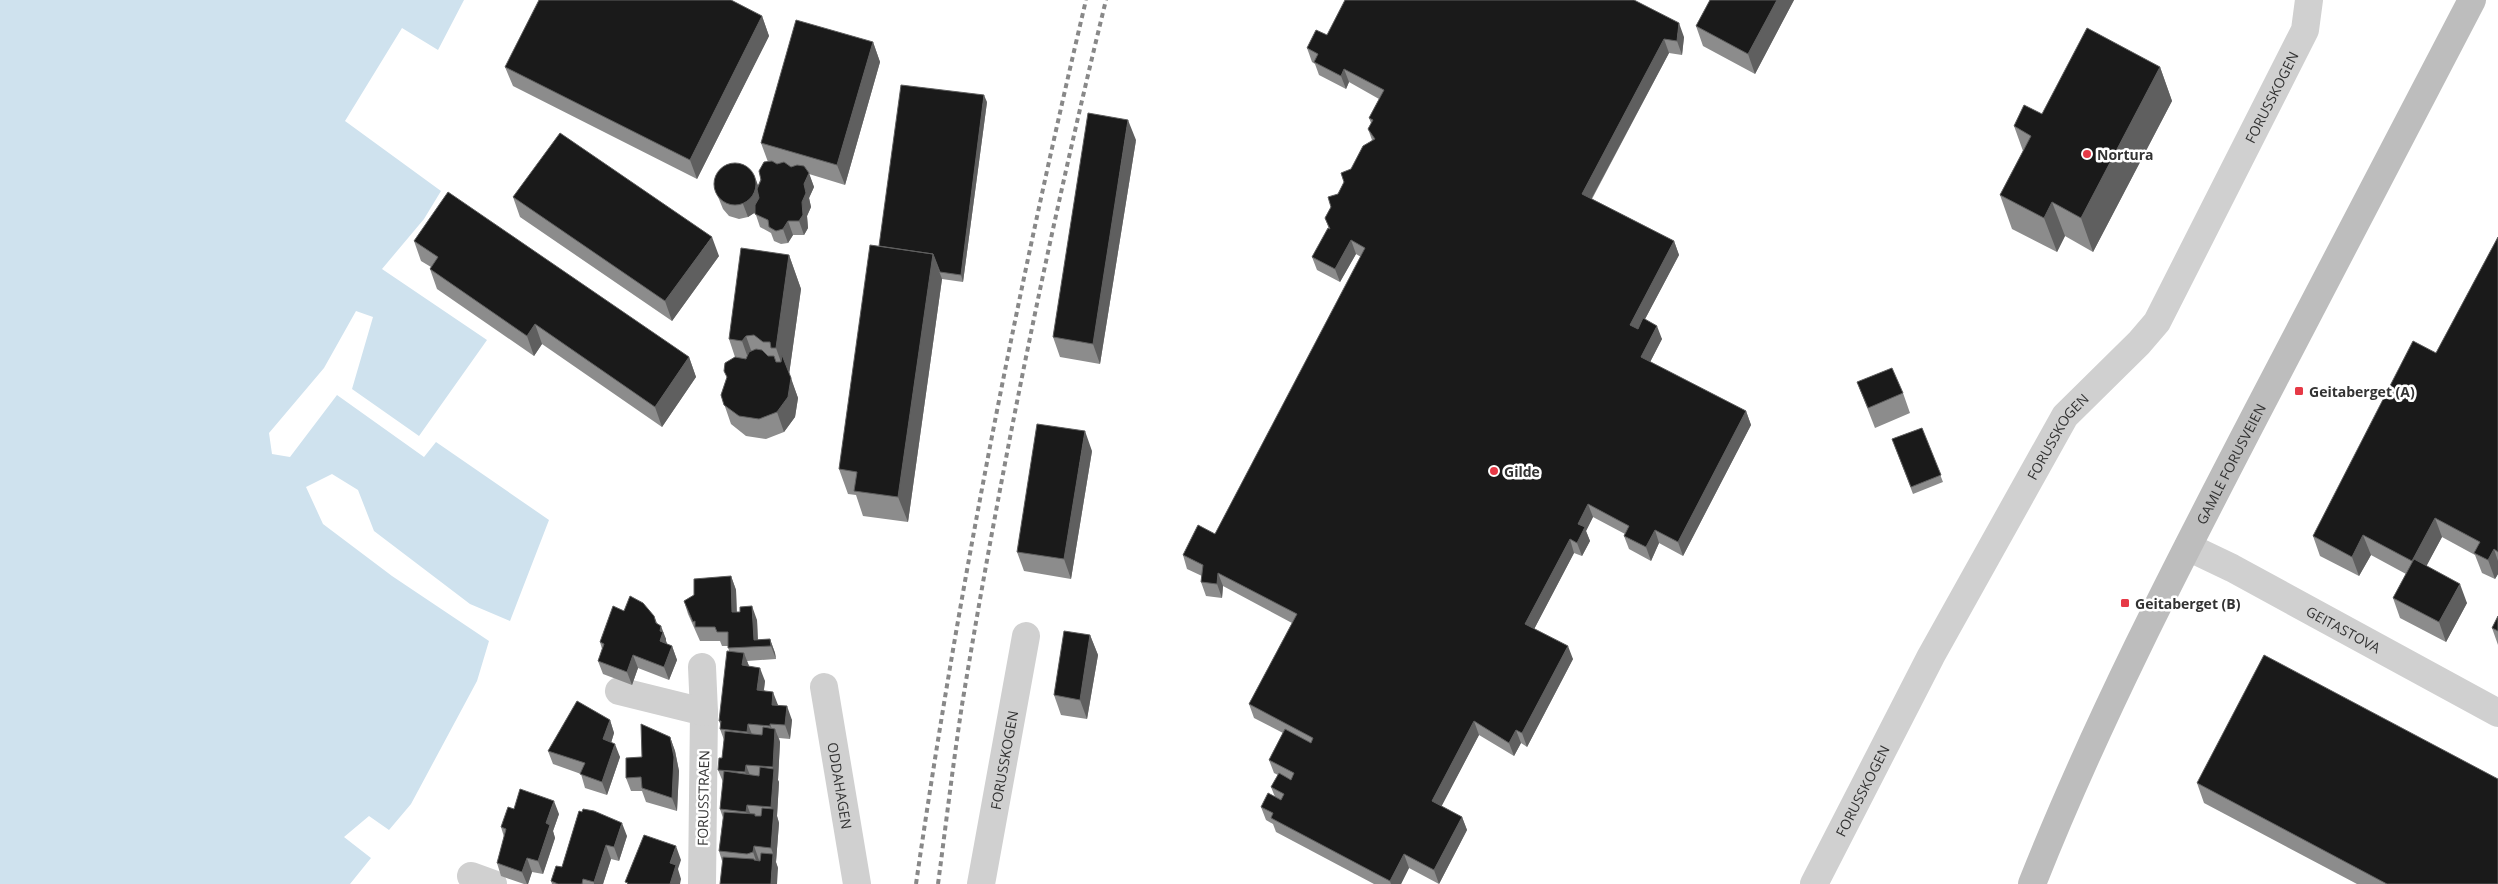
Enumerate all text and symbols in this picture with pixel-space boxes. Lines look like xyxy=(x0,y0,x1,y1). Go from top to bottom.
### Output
street label: FORUSSKOGEN xyxy=(2240,48,2302,146)
place label: Nortura xyxy=(2097,145,2154,164)
marker: Nortura xyxy=(2081,148,2093,160)
place label: Geitaberget (A) xyxy=(2309,382,2415,401)
marker: Geitaberget (A) xyxy=(2293,385,2305,397)
street label: FORUSSKOGEN xyxy=(2022,389,2092,483)
street label: GAMLE FORUSVEIEN xyxy=(2191,400,2269,527)
place label: Gilde xyxy=(1504,462,1540,481)
marker: Gilde xyxy=(1488,465,1500,477)
place label: Geitaberget (B) xyxy=(2135,594,2241,613)
marker: Geitaberget (B) xyxy=(2119,597,2131,609)
street label: GEITASTOVA xyxy=(2303,601,2384,657)
street label: FORUSSKOGEN xyxy=(985,709,1022,811)
street label: ODDAHAGEN xyxy=(824,741,857,830)
street label: FORUSSKOGEN xyxy=(1831,742,1893,840)
street label: FORUSSTRAEN xyxy=(693,750,713,846)

